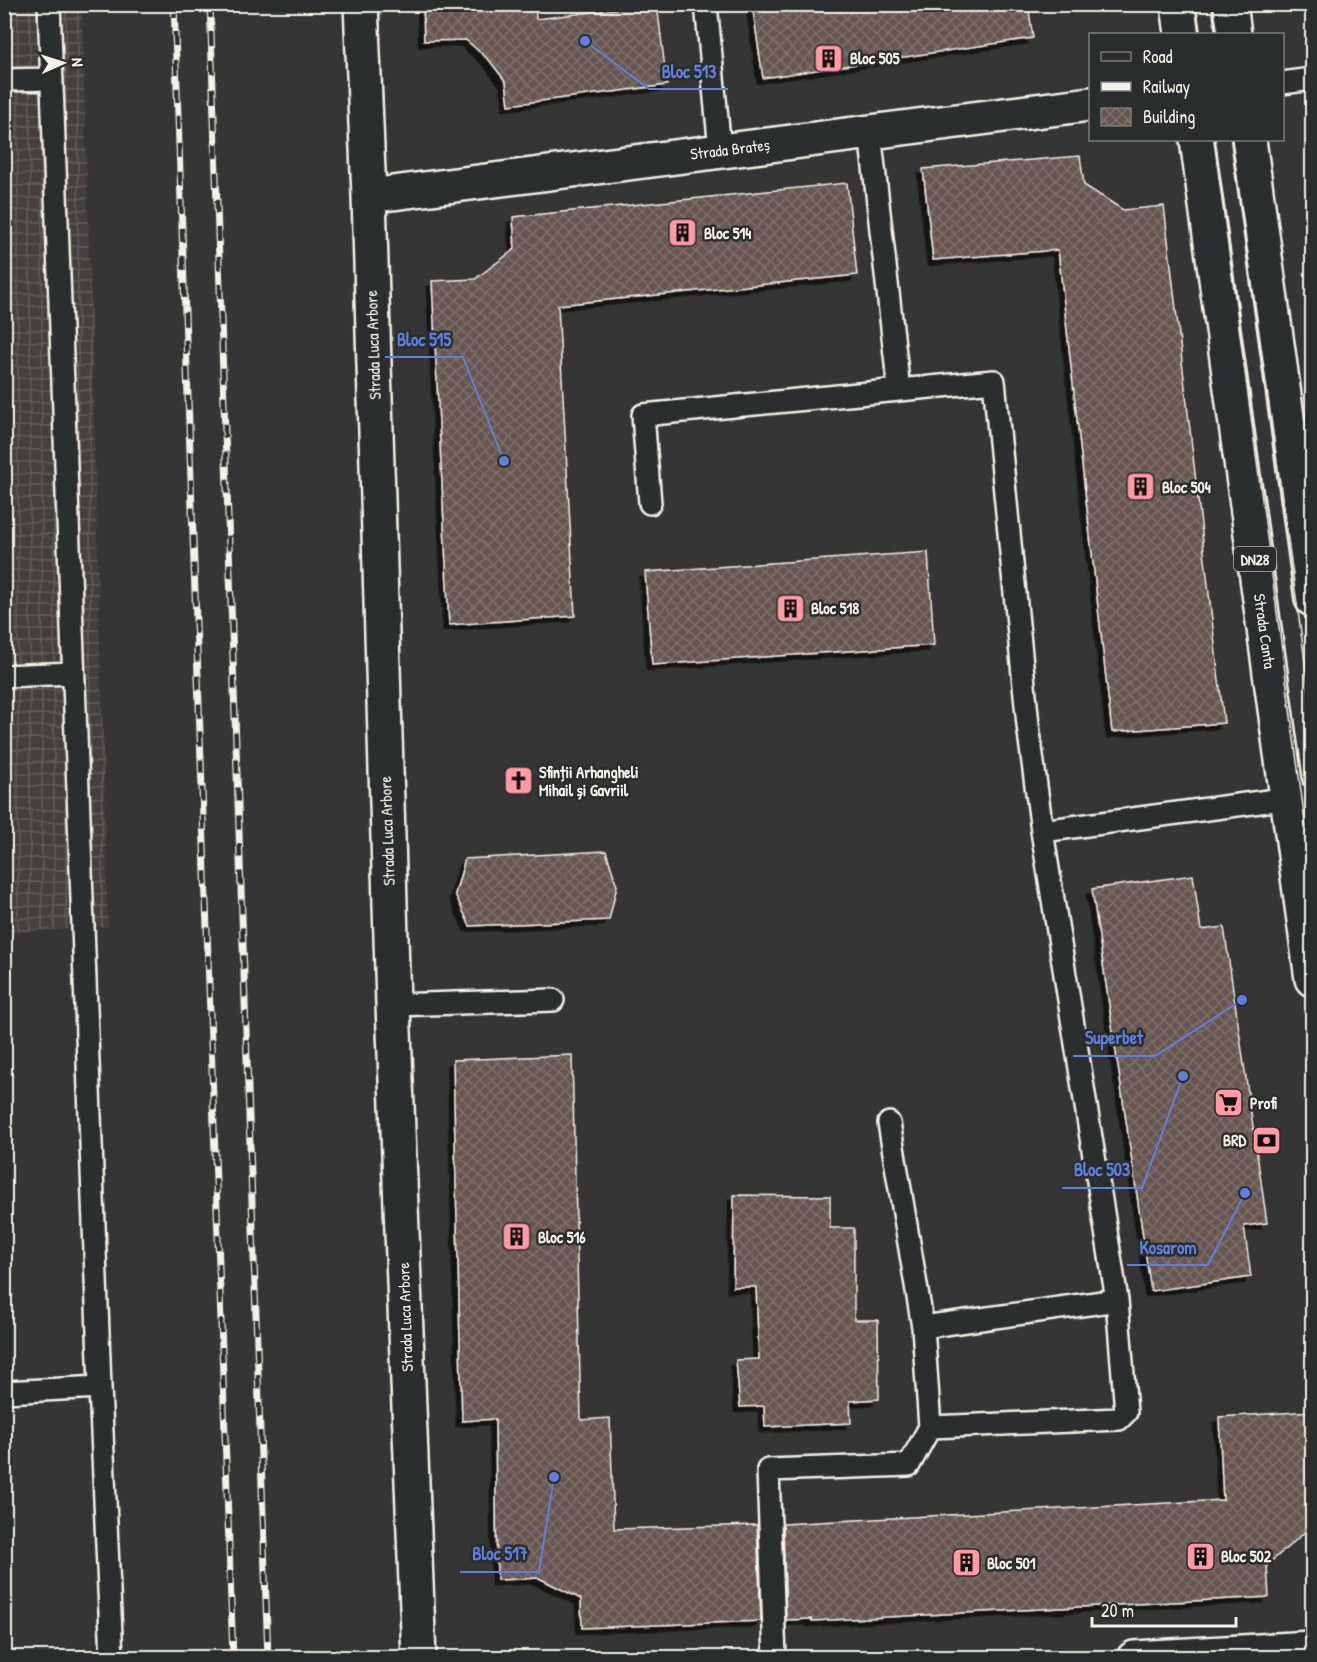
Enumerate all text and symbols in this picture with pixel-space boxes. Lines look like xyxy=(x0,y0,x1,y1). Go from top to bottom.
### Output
north arrow xyxy=(33,33,93,93)
legend xyxy=(1089,33,1284,141)
building icon: Bloc 505 xyxy=(813,42,845,74)
text: Road xyxy=(1143,44,1173,69)
place label: Bloc 505 xyxy=(850,47,900,69)
callout: Bloc 513 xyxy=(649,53,728,89)
text: N xyxy=(67,57,89,68)
text: Bloc 513 xyxy=(662,59,716,84)
text: Railway xyxy=(1143,74,1190,99)
text: Building xyxy=(1143,104,1195,129)
street label: Strada Brateș xyxy=(689,133,771,165)
building icon: Bloc 514 xyxy=(667,217,699,249)
place label: Bloc 514 xyxy=(704,222,751,244)
street label: Strada Luca Arbore xyxy=(360,289,386,400)
callout: Bloc 515 xyxy=(385,321,463,357)
text: Bloc 515 xyxy=(397,327,451,352)
building icon: Bloc 504 xyxy=(1125,471,1157,503)
place label: Bloc 504 xyxy=(1162,476,1211,498)
road number: DN28 xyxy=(1234,547,1276,571)
building icon: Bloc 518 xyxy=(774,592,806,624)
street label: Strada Canta xyxy=(1249,592,1281,670)
place label: Bloc 518 xyxy=(811,597,859,619)
place label: Sfinții Arhangheli Mihail și Gavriil xyxy=(539,761,639,801)
church icon: Sfinții Arhangheli Mihail și Gavriil xyxy=(502,765,534,797)
street label: Strada Luca Arbore xyxy=(374,775,400,886)
callout: Superbet xyxy=(1073,1020,1155,1056)
text: Superbet xyxy=(1085,1025,1144,1051)
supermarket icon: Profi xyxy=(1213,1087,1245,1119)
place label: Profi xyxy=(1250,1092,1277,1114)
bank icon: BRD xyxy=(1251,1124,1283,1156)
place label: BRD xyxy=(1223,1129,1246,1151)
callout: Bloc 503 xyxy=(1062,1152,1142,1188)
text: Bloc 503 xyxy=(1074,1157,1130,1182)
building icon: Bloc 516 xyxy=(501,1221,533,1253)
place label: Bloc 516 xyxy=(538,1226,586,1248)
callout: Kosarom xyxy=(1127,1229,1208,1265)
text: Kosarom xyxy=(1139,1235,1197,1260)
street label: Strada Luca Arbore xyxy=(392,1261,418,1372)
callout: Bloc 517 xyxy=(460,1536,539,1572)
building icon: Bloc 502 xyxy=(1184,1540,1216,1572)
text: Bloc 517 xyxy=(472,1541,528,1566)
place label: Bloc 502 xyxy=(1221,1545,1272,1567)
building icon: Bloc 501 xyxy=(950,1547,982,1579)
place label: Bloc 501 xyxy=(987,1552,1036,1574)
scale bar xyxy=(1092,1590,1236,1628)
text: 20 m xyxy=(1101,1598,1134,1623)

